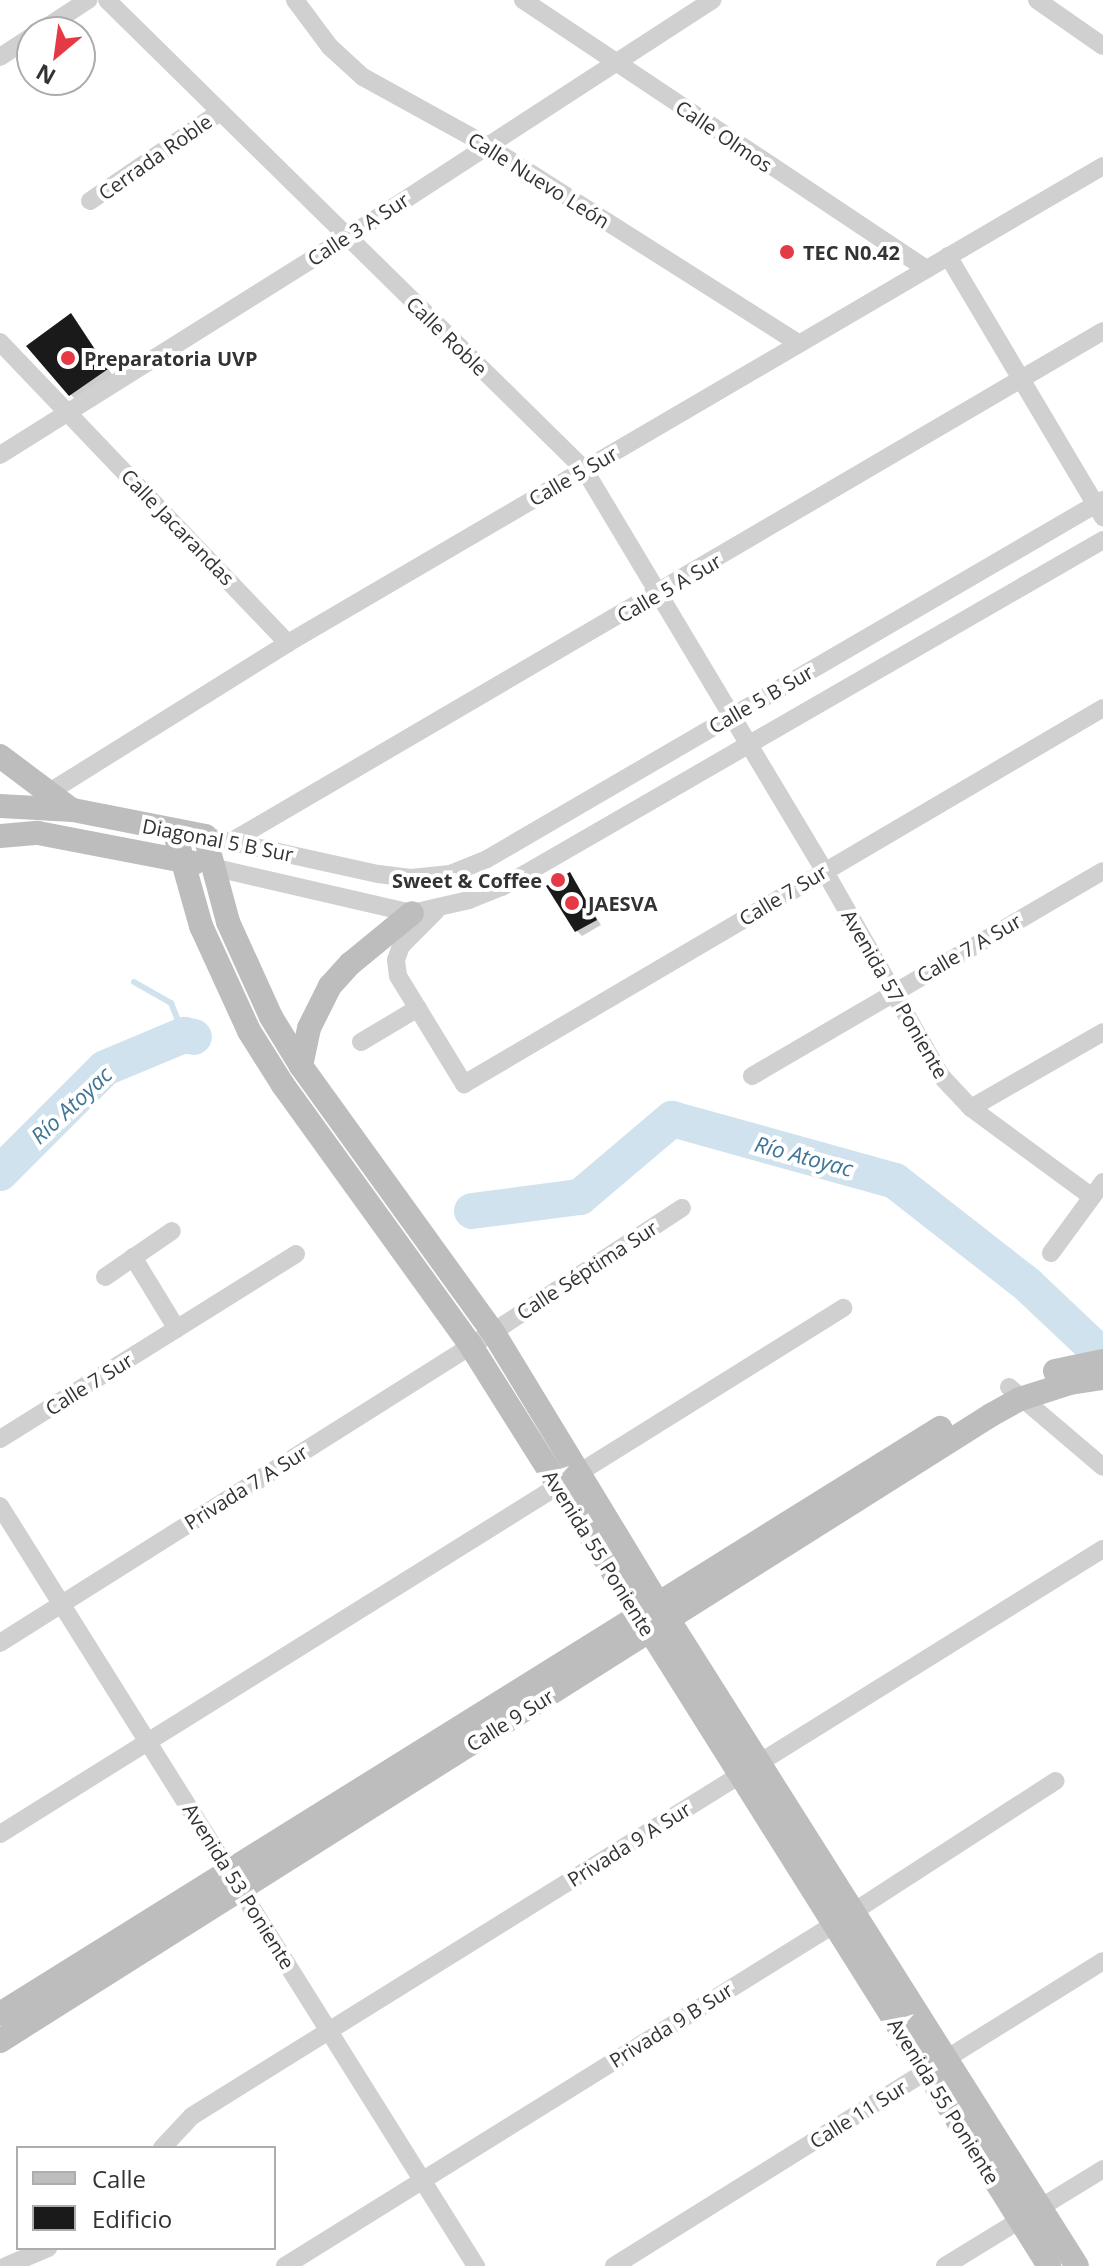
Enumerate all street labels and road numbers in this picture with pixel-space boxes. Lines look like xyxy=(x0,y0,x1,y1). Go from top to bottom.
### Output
street label: Calle Olmos xyxy=(671,95,777,177)
street label: Cerrada Roble xyxy=(94,109,216,205)
street label: Calle Nuevo León xyxy=(464,127,614,233)
street label: Calle 3 A Sur xyxy=(303,187,413,271)
street label: Calle Roble xyxy=(402,292,492,380)
street label: Calle 5 Sur xyxy=(524,441,622,511)
street label: Calle Jacarandas xyxy=(117,464,239,590)
street label: Calle 5 A Sur xyxy=(613,549,725,627)
street label: Calle 5 B Sur xyxy=(705,660,817,738)
street label: Diagonal 5 B Sur xyxy=(140,814,296,866)
street label: Calle 7 Sur xyxy=(735,859,831,931)
street label: Avenida 57 Poniente xyxy=(837,905,953,1083)
street label: Calle 7 A Sur xyxy=(913,909,1025,987)
street label: Calle Séptima Sur xyxy=(512,1216,662,1324)
street label: Calle 7 Sur xyxy=(41,1348,137,1420)
street label: Privada 7 A Sur xyxy=(180,1440,312,1534)
street label: Avenida 55 Poniente xyxy=(538,1466,660,1640)
street label: Calle 9 Sur xyxy=(462,1684,558,1756)
street label: Privada 9 A Sur xyxy=(563,1797,695,1891)
street label: Avenida 53 Poniente xyxy=(178,1799,300,1973)
street label: Privada 9 B Sur xyxy=(605,1977,737,2073)
street label: Avenida 55 Poniente xyxy=(883,2014,1005,2188)
street label: Calle 11 Sur xyxy=(805,2075,911,2153)

